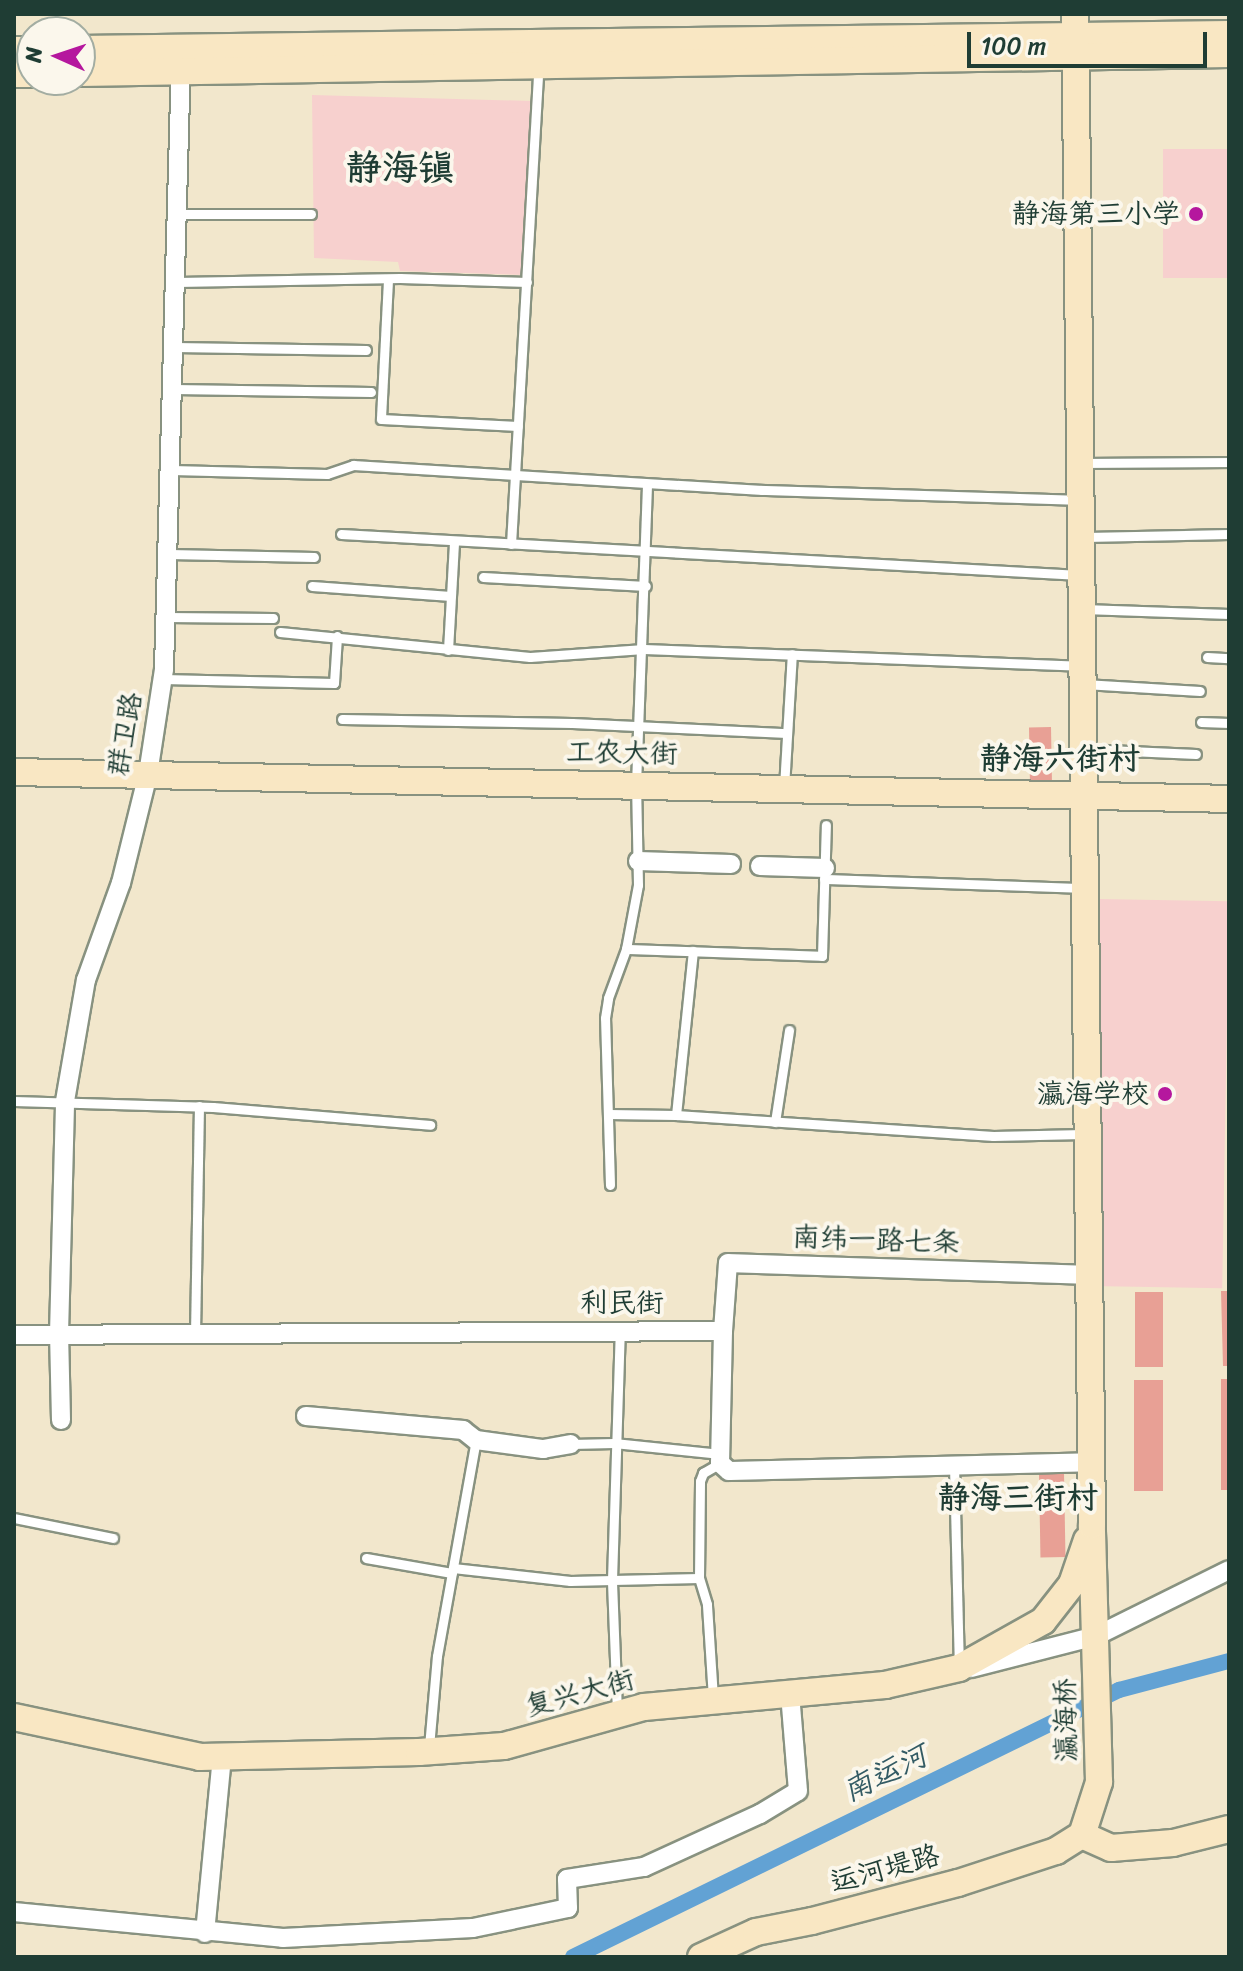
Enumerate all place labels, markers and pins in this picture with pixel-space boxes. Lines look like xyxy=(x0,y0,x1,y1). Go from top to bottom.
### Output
place label: 静海第三小学 xyxy=(1012,197,1180,231)
marker: 静海第三小学 xyxy=(1187,205,1205,223)
place label: 瀛海学校 xyxy=(1037,1077,1149,1111)
marker: 瀛海学校 xyxy=(1156,1085,1174,1103)

